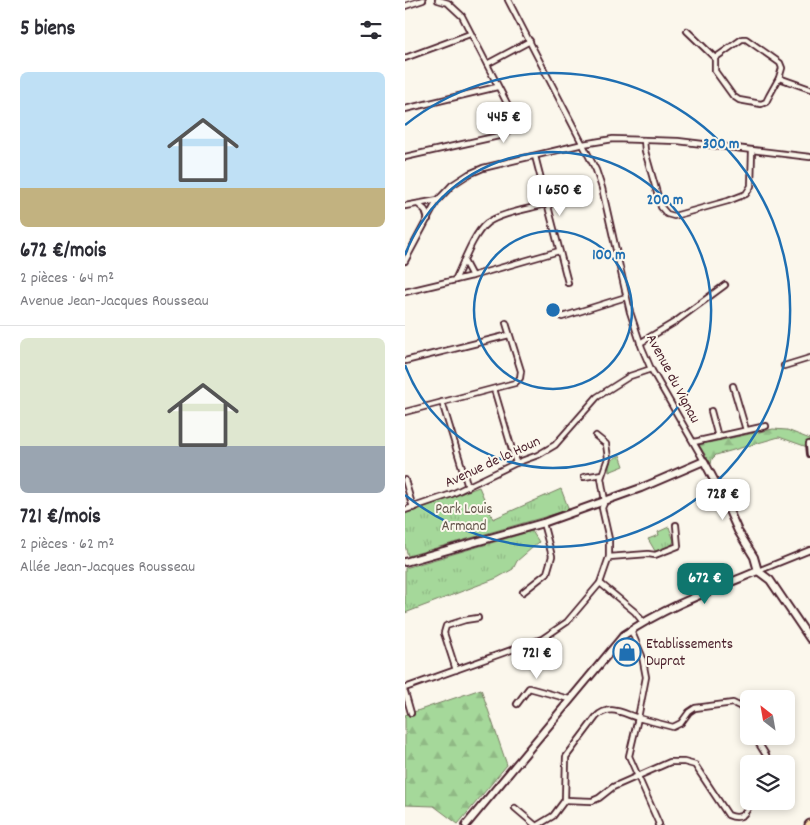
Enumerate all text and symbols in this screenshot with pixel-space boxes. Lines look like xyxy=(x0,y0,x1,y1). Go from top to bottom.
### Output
text: 5 biens xyxy=(20,15,75,45)
icon: filters xyxy=(357,16,385,44)
pin: 445 € xyxy=(469,102,539,144)
icon: home xyxy=(158,105,248,195)
text: 445 € xyxy=(487,106,521,129)
text: 300 m xyxy=(703,134,739,156)
pin: 1 650 € xyxy=(514,174,606,217)
text: 1 650 € xyxy=(538,179,582,202)
text: 200 m xyxy=(647,190,683,212)
text: 672 €/mois xyxy=(20,237,106,267)
text: 100 m xyxy=(592,245,626,267)
text: 2 pièces · 64 m² xyxy=(20,267,114,290)
text: Avenue Jean-Jacques Rousseau xyxy=(20,290,209,313)
centre of rings xyxy=(544,301,562,319)
street label: Avenue du Vignau xyxy=(639,330,705,428)
icon: home xyxy=(158,370,248,460)
street label: Avenue de la Houn xyxy=(441,431,544,495)
pin: 728 € xyxy=(688,478,758,521)
text: 728 € xyxy=(707,483,739,506)
park label: Park Louis Armand xyxy=(435,499,493,538)
text: 721 €/mois xyxy=(20,503,101,533)
text: 2 pièces · 62 m² xyxy=(20,533,114,556)
text: Allée Jean-Jacques Rousseau xyxy=(20,556,195,579)
pin: 672 € xyxy=(670,562,740,605)
text: 672 € xyxy=(688,567,722,590)
place label: Etablissements Duprat xyxy=(646,634,733,673)
shop icon: Etablissements Duprat xyxy=(612,637,642,667)
pin: 721 € xyxy=(502,638,572,680)
text: 721 € xyxy=(522,642,552,665)
north arrow xyxy=(740,690,795,745)
map controls xyxy=(740,690,795,810)
button: layers xyxy=(740,755,795,810)

